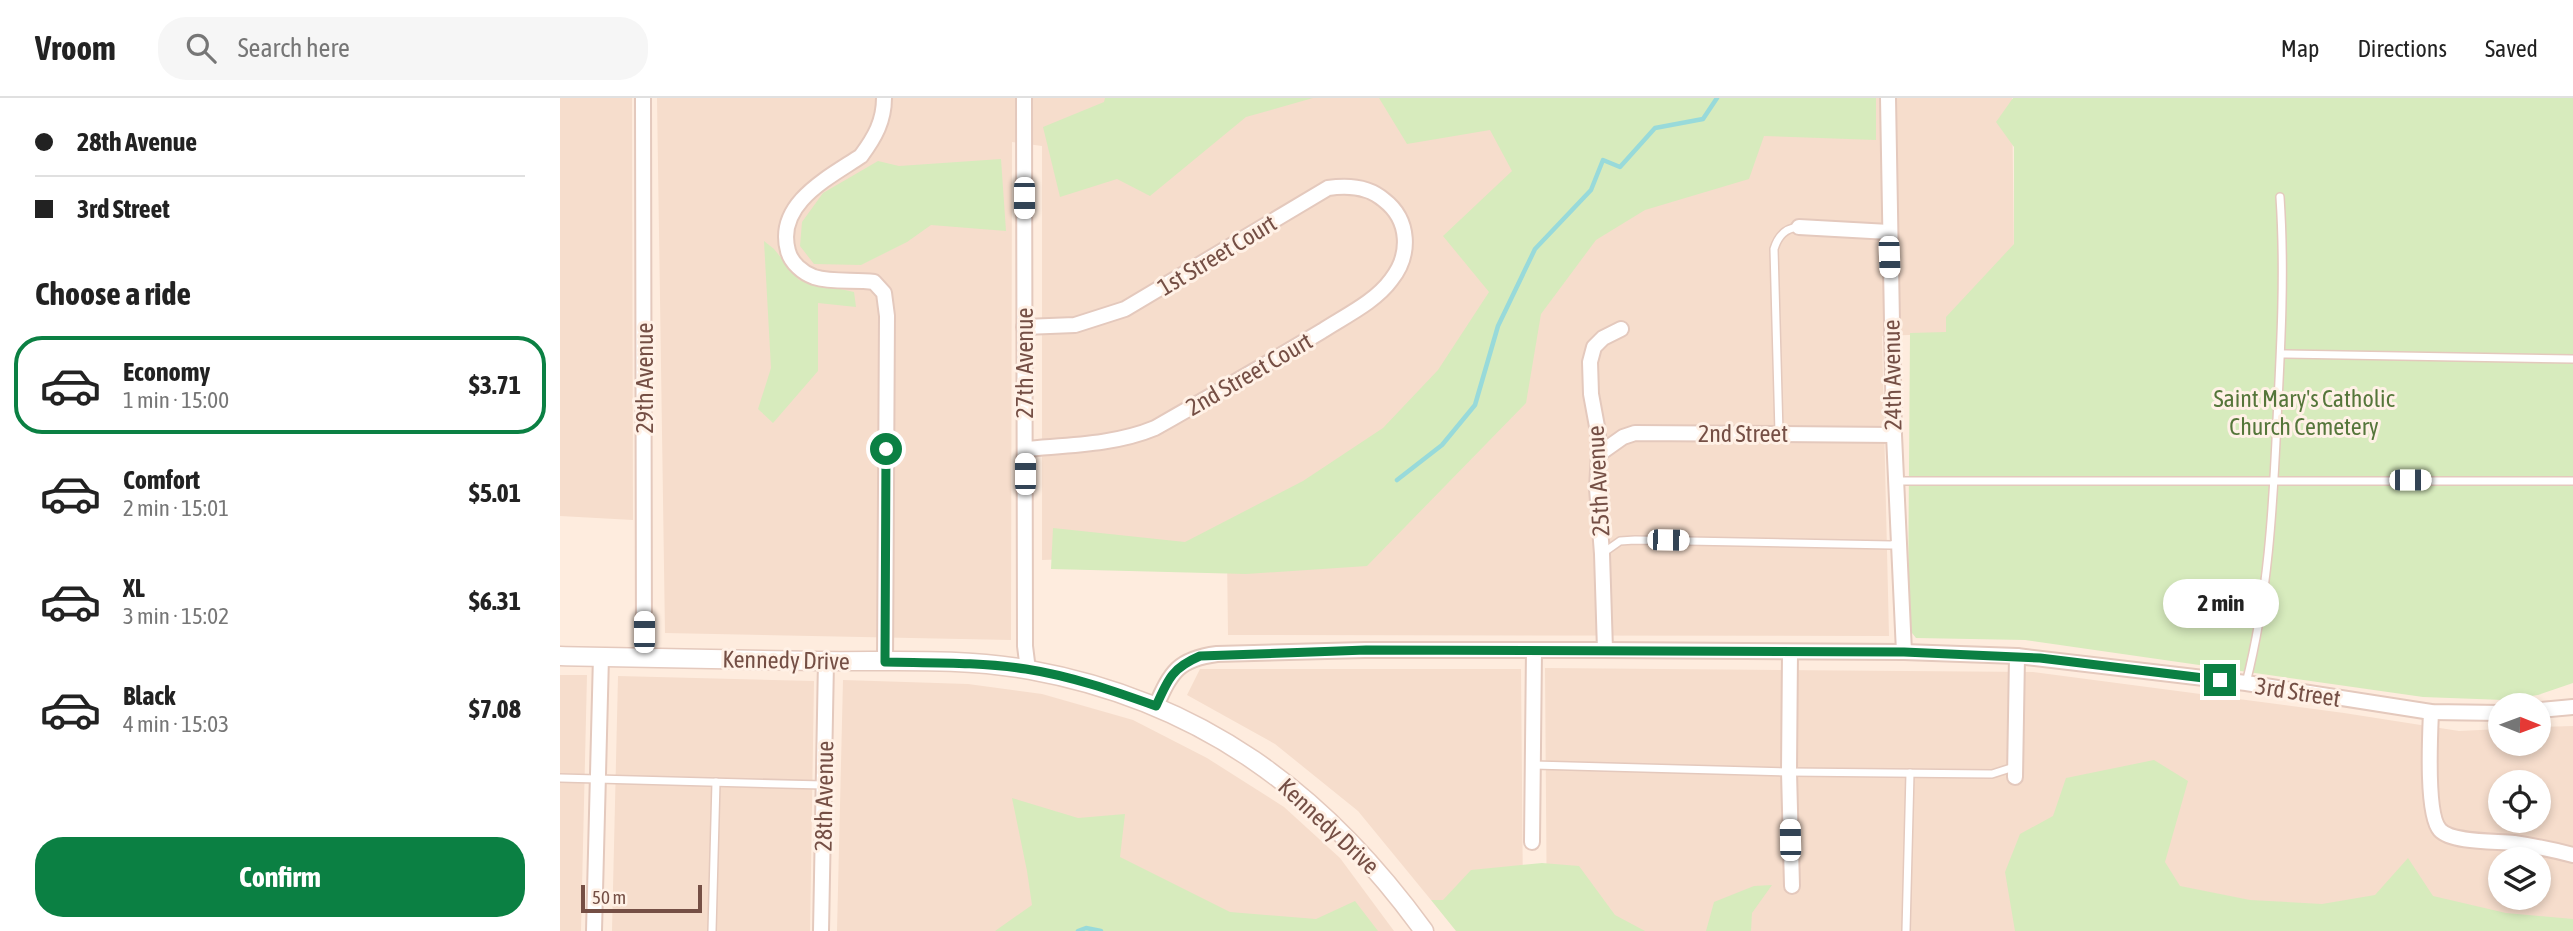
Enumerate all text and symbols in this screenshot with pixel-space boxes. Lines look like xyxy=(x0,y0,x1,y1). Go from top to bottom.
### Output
search box xyxy=(158,17,648,80)
text: Vroom xyxy=(35,29,116,67)
icon: search xyxy=(182,29,220,67)
text: Search here xyxy=(238,33,350,63)
text: Map xyxy=(2281,35,2319,62)
text: Directions xyxy=(2357,35,2447,62)
text: Saved xyxy=(2485,35,2538,62)
text: 28th Avenue xyxy=(77,127,197,157)
car xyxy=(1014,177,1035,219)
text: 3rd Street xyxy=(77,194,170,224)
street label: 1st Street Court xyxy=(1153,209,1281,301)
car xyxy=(1878,236,1901,278)
text: Choose a ride xyxy=(35,275,191,312)
street label: 27th Avenue xyxy=(1011,308,1038,418)
street label: 24th Avenue xyxy=(1878,319,1906,431)
street label: 29th Avenue xyxy=(631,323,658,433)
street label: 2nd Street Court xyxy=(1181,327,1317,421)
icon: car xyxy=(39,354,102,417)
text: Economy xyxy=(123,357,210,387)
text: $3.71 xyxy=(469,370,521,400)
park label: Saint Mary's Catholic Church Cemetery xyxy=(2213,385,2395,440)
text: 1 min · 15:00 xyxy=(123,387,229,413)
street label: 2nd Street xyxy=(1698,420,1788,447)
street label: 25th Avenue xyxy=(1582,425,1614,537)
route start xyxy=(870,433,902,465)
car xyxy=(1015,453,1036,495)
icon: car xyxy=(39,462,102,525)
text: Comfort xyxy=(123,465,200,495)
car xyxy=(2390,470,2432,491)
text: $5.01 xyxy=(469,478,521,508)
text: 2 min · 15:01 xyxy=(123,495,229,521)
car xyxy=(1647,529,1690,551)
icon: car xyxy=(39,570,102,633)
text: XL xyxy=(123,573,145,603)
callout: 2 min xyxy=(2162,578,2278,628)
text: $6.31 xyxy=(469,586,521,616)
text: 2 min xyxy=(2198,590,2244,616)
text: 3 min · 15:02 xyxy=(123,603,229,629)
car xyxy=(634,611,655,653)
street label: Kennedy Drive xyxy=(722,645,850,675)
route end xyxy=(2204,664,2236,696)
street label: 3rd Street xyxy=(2254,672,2343,712)
icon: car xyxy=(39,678,102,741)
text: Black xyxy=(123,681,175,711)
north arrow xyxy=(2488,693,2552,756)
map controls xyxy=(2488,693,2551,910)
text: $7.08 xyxy=(469,694,521,724)
text: 4 min · 15:03 xyxy=(123,711,229,737)
street label: 28th Avenue xyxy=(810,740,838,852)
button: locate xyxy=(2488,770,2551,833)
street label: Kennedy Drive xyxy=(1273,773,1385,879)
car xyxy=(1780,819,1801,861)
button: Confirm xyxy=(35,837,525,917)
button: layers xyxy=(2488,847,2551,910)
scale bar xyxy=(581,882,702,914)
text: 50 m xyxy=(592,886,626,908)

